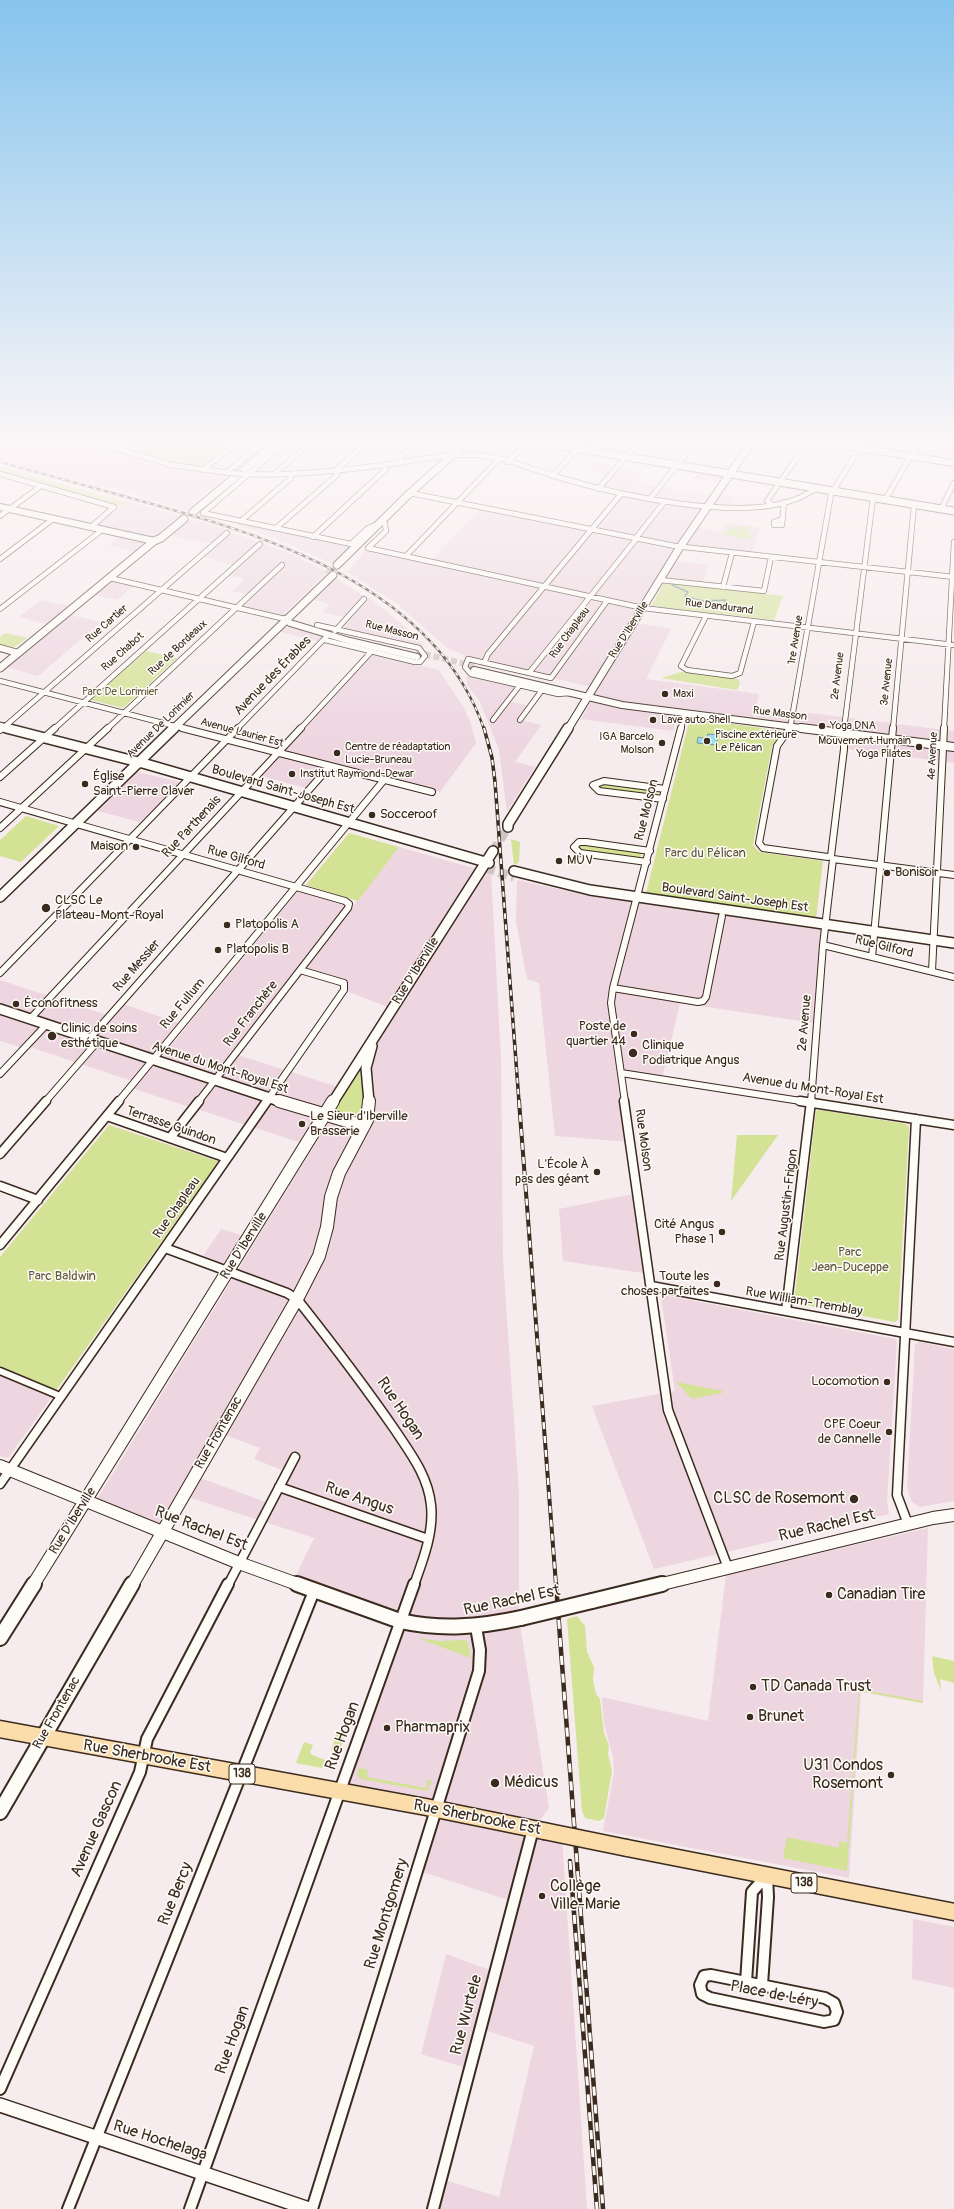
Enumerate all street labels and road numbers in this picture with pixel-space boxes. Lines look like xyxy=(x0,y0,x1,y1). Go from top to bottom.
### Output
street label: Rue Dandurand xyxy=(684,596,754,618)
street label: Rue D'Iberville xyxy=(606,599,652,661)
street label: Rue Cartier xyxy=(83,602,131,646)
street label: Rue Chapleau xyxy=(547,605,593,661)
street label: 1re Avenue xyxy=(786,614,806,666)
street label: Rue de Bordeaux xyxy=(146,617,210,679)
street label: Rue Masson xyxy=(364,618,420,644)
street label: Rue Chabot xyxy=(99,630,147,674)
street label: Avenue des Érables xyxy=(231,633,315,719)
street label: 2e Avenue xyxy=(829,651,847,701)
street label: 3e Avenue xyxy=(878,658,896,706)
street label: Avenue De Lorimier xyxy=(124,689,198,761)
street label: Rue Masson xyxy=(752,704,808,724)
street label: Avenue Laurier Est xyxy=(199,716,285,750)
street label: 4e Avenue xyxy=(925,732,941,780)
street label: Boulevard Saint-Joseph Est xyxy=(210,762,356,818)
street label: Rue Molson xyxy=(632,778,662,842)
street label: Rue Parthenais xyxy=(159,793,225,861)
street label: Rue Gilford xyxy=(205,842,267,874)
street label: Boulevard Saint-Joseph Est xyxy=(661,880,809,916)
street label: Rue Gilford xyxy=(853,932,915,962)
street label: Rue D'Iberville xyxy=(389,935,443,1007)
street label: Rue Messier xyxy=(110,937,164,995)
street label: Rue Fullum xyxy=(157,975,209,1033)
street label: Rue Franchère xyxy=(220,978,282,1050)
street label: 2e Avenue xyxy=(795,994,815,1052)
street label: Avenue du Mont-Royal Est xyxy=(150,1039,290,1097)
street label: Avenue du Mont-Royal Est xyxy=(741,1070,885,1108)
street label: Terrasse Guindon xyxy=(124,1103,218,1149)
street label: Rue Molson xyxy=(631,1108,655,1172)
street label: Rue Augustin-Frigon xyxy=(772,1148,802,1262)
street label: Rue Chapleau xyxy=(150,1174,204,1242)
street label: Rue D'Iberville xyxy=(217,1210,271,1282)
street label: Rue William-Tremblay xyxy=(744,1284,864,1320)
street label: Rue Hogan xyxy=(372,1374,428,1444)
street label: Rue Frontenac xyxy=(192,1394,246,1472)
street label: Rue Angus xyxy=(322,1478,396,1520)
street label: Rue D'Iberville xyxy=(46,1485,100,1557)
street label: Rue Rachel Est xyxy=(152,1502,250,1556)
street label: Rue Rachel Est xyxy=(777,1506,877,1546)
street label: Rue Rachel Est xyxy=(462,1581,562,1621)
street label: Rue Frontenac xyxy=(30,1674,84,1752)
street label: Rue Hogan xyxy=(322,1699,364,1773)
street label: Rue Sherbrooke Est xyxy=(82,1736,212,1778)
road number: 138 xyxy=(229,1764,255,1784)
street label: Avenue Gascon xyxy=(67,1778,127,1880)
street label: Rue Sherbrooke Est xyxy=(412,1796,542,1840)
street label: Rue Montgomery xyxy=(361,1856,413,1972)
street label: Rue Bercy xyxy=(155,1860,197,1928)
road number: 138 xyxy=(791,1873,817,1893)
street label: Rue Wurtele xyxy=(447,1973,487,2057)
street label: Place de Léry xyxy=(728,1977,820,2013)
street label: Rue Hogan xyxy=(212,2003,254,2077)
street label: Rue Hochelaga xyxy=(111,2117,209,2165)

